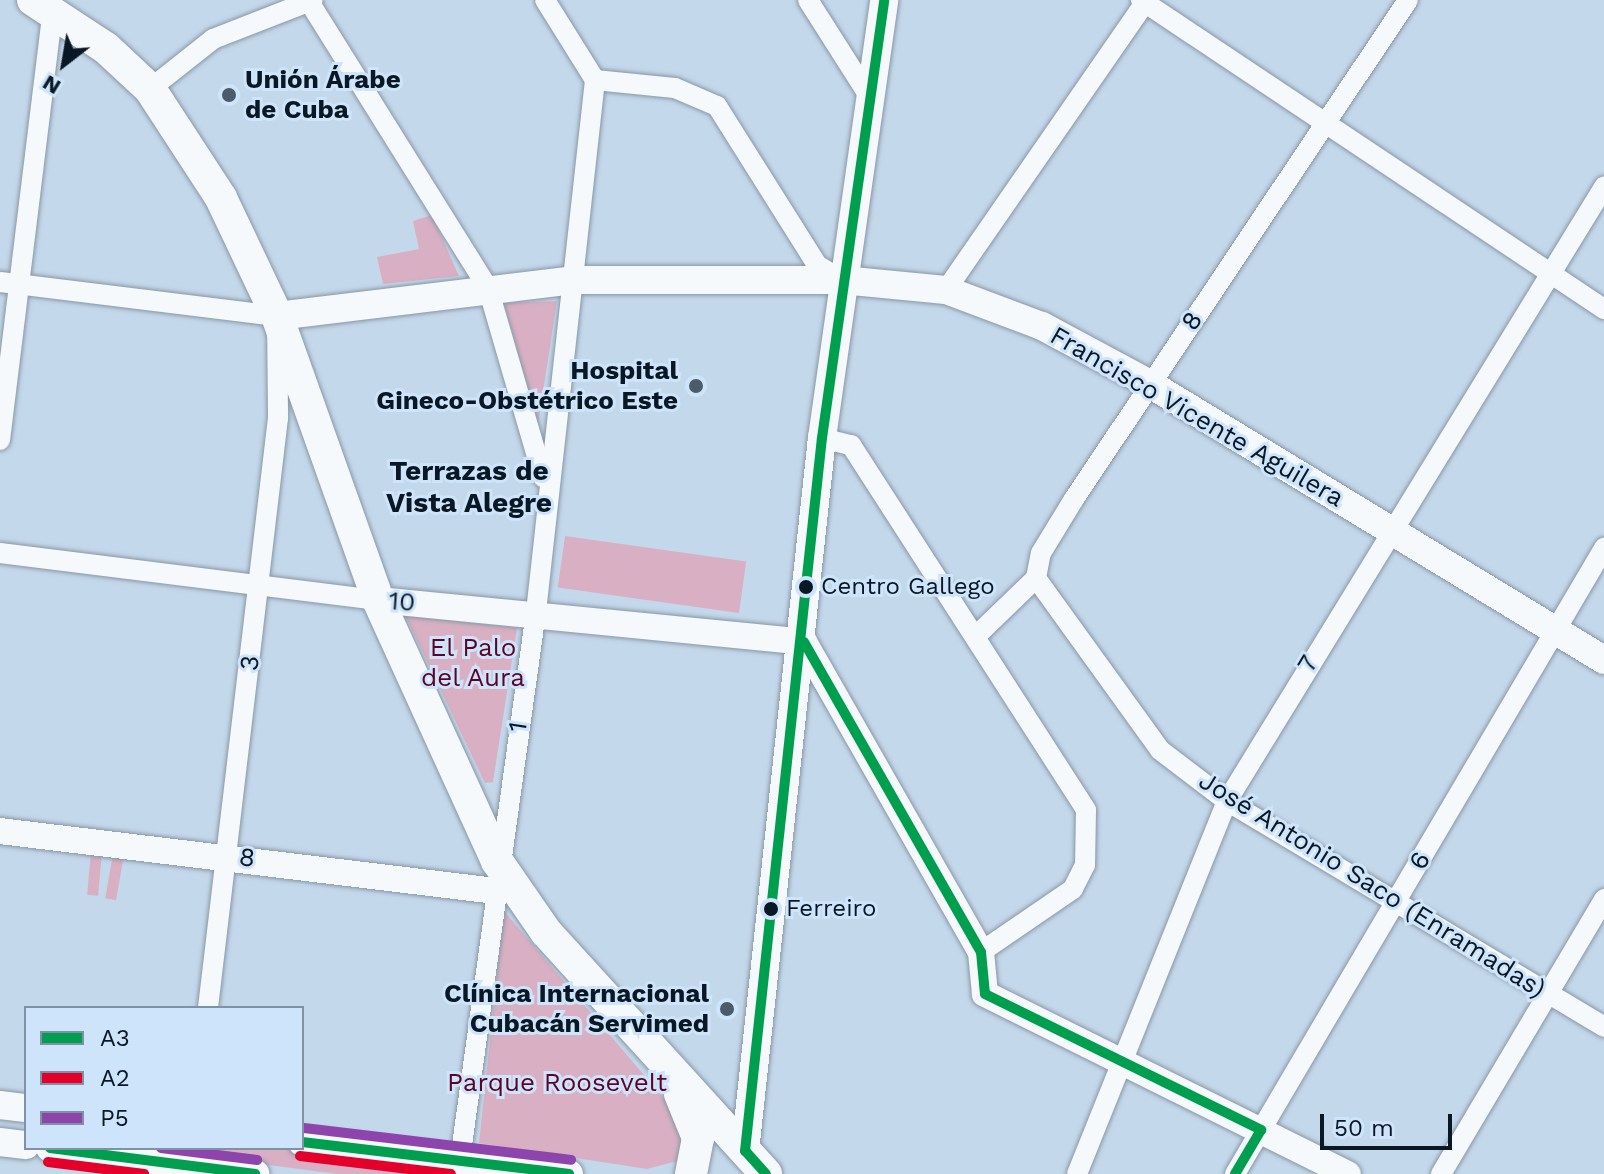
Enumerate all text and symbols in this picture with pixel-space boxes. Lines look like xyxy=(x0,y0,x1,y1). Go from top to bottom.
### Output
north arrow xyxy=(24,24,104,104)
place label: Unión Árabe de Cuba xyxy=(245,64,401,126)
text: N xyxy=(38,70,65,100)
marker: Unión Árabe de Cuba xyxy=(220,86,238,104)
street label: 8 xyxy=(1175,306,1209,336)
street label: Francisco Vicente Aguilera xyxy=(1044,320,1350,514)
place label: Hospital Gineco-Obstétrico Este xyxy=(376,355,678,416)
marker: Hospital Gineco-Obstétrico Este xyxy=(685,375,707,397)
district label: Terrazas de Vista Alegre xyxy=(386,454,552,520)
place label: Centro Gallego xyxy=(821,573,995,601)
marker: Centro Gallego xyxy=(798,579,814,595)
street label: 10 xyxy=(388,586,416,618)
park label: El Palo del Aura xyxy=(420,632,526,694)
street label: 7 xyxy=(1291,650,1325,678)
street label: 3 xyxy=(234,654,266,672)
street label: 1 xyxy=(502,720,534,734)
street label: José Antonio Saco (Enramadas) xyxy=(1193,765,1551,1005)
street label: 8 xyxy=(237,841,257,875)
street label: 6 xyxy=(1403,846,1437,876)
place label: Ferreiro xyxy=(786,895,876,923)
marker: Ferreiro xyxy=(763,901,779,917)
place label: Clínica Internacional Cubacán Servimed xyxy=(444,978,709,1040)
marker: Clínica Internacional Cubacán Servimed xyxy=(716,998,738,1020)
legend xyxy=(24,1006,304,1150)
text: A3 xyxy=(100,1024,130,1052)
text: A2 xyxy=(100,1064,130,1092)
park label: Parque Roosevelt xyxy=(447,1067,667,1099)
scale bar xyxy=(1324,1098,1456,1148)
text: P5 xyxy=(100,1104,129,1132)
text: 50 m xyxy=(1334,1114,1394,1142)

